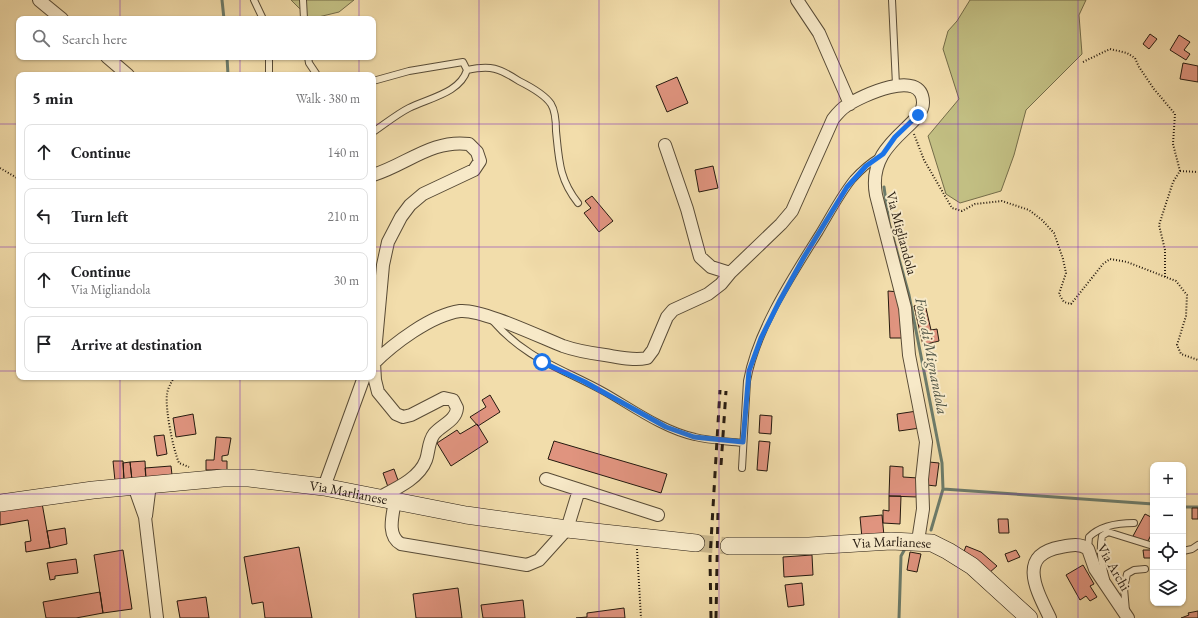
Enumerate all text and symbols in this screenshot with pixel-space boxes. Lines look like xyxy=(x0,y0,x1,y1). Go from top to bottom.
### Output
search box xyxy=(16,16,376,60)
icon: search xyxy=(30,27,52,49)
text: Search here xyxy=(62,29,127,48)
text: 5 min xyxy=(32,87,73,109)
text: Walk · 380 m xyxy=(296,90,360,107)
route end xyxy=(909,106,927,124)
icon: ahead xyxy=(33,141,55,163)
text: Continue xyxy=(71,143,131,162)
text: 140 m xyxy=(328,144,359,161)
street label: Via Migliandola xyxy=(882,189,922,277)
icon: left xyxy=(33,205,55,227)
text: Turn left xyxy=(71,207,128,226)
text: 210 m xyxy=(328,208,359,225)
text: Continue xyxy=(71,262,131,281)
icon: ahead xyxy=(33,269,55,291)
text: 30 m xyxy=(334,272,359,289)
text: Via Migliandola xyxy=(71,281,150,298)
water label: Fosso di Mignandola xyxy=(911,295,953,416)
icon: arrive xyxy=(33,333,55,355)
text: Arrive at destination xyxy=(71,335,202,354)
route start xyxy=(533,353,551,371)
map controls xyxy=(1150,462,1186,606)
button: + xyxy=(1150,462,1186,498)
street label: Via Marlianese xyxy=(309,476,389,508)
button: − xyxy=(1150,498,1186,534)
street label: Via Marlianese xyxy=(852,532,932,552)
button: locate xyxy=(1150,534,1186,570)
street label: Via Archi xyxy=(1093,540,1135,594)
button: layers xyxy=(1150,570,1186,606)

